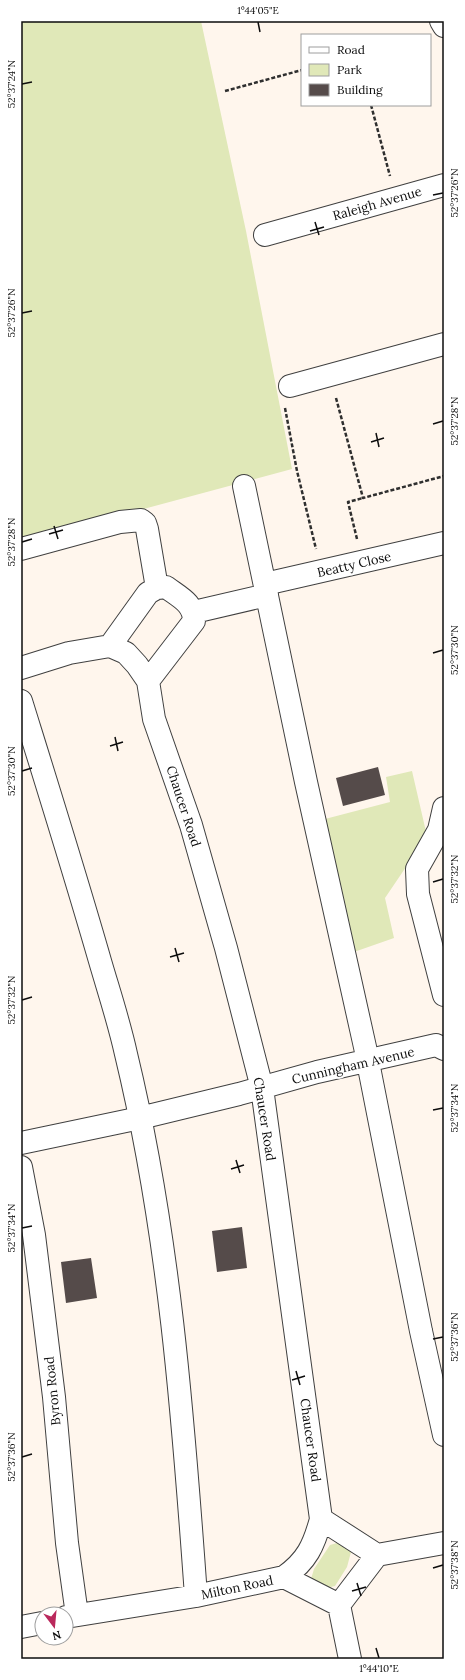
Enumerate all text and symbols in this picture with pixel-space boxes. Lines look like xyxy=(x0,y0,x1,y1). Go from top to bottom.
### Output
text: 1°44'05"E xyxy=(237,4,279,17)
legend xyxy=(301,34,431,106)
text: Road xyxy=(337,42,365,57)
text: 52°37'24"N xyxy=(5,59,18,108)
text: Park xyxy=(337,62,363,77)
text: Building xyxy=(337,82,383,97)
text: 52°37'26"N xyxy=(448,168,461,218)
street label: Raleigh Avenue xyxy=(331,183,424,224)
text: 52°37'26"N xyxy=(5,288,18,338)
text: 52°37'28"N xyxy=(448,396,461,445)
text: 52°37'28"N xyxy=(5,517,18,566)
street label: Beatty Close xyxy=(315,548,393,581)
text: 52°37'30"N xyxy=(448,625,461,675)
text: 52°37'30"N xyxy=(5,746,18,796)
street label: Chaucer Road xyxy=(162,763,205,849)
text: 52°37'32"N xyxy=(448,854,461,903)
text: 52°37'32"N xyxy=(5,975,18,1024)
street label: Cunningham Avenue xyxy=(290,1043,416,1088)
street label: Chaucer Road xyxy=(250,1076,280,1162)
text: 52°37'34"N xyxy=(448,1083,461,1132)
text: 52°37'34"N xyxy=(5,1203,18,1252)
text: 52°37'36"N xyxy=(448,1312,461,1362)
street label: Byron Road xyxy=(40,1355,65,1426)
street label: Chaucer Road xyxy=(296,1397,325,1483)
text: 52°37'36"N xyxy=(5,1432,18,1482)
text: 52°37'38"N xyxy=(448,1540,461,1590)
street label: Milton Road xyxy=(200,1572,275,1603)
north arrow xyxy=(34,1606,74,1646)
text: N xyxy=(50,1628,63,1644)
text: 1°44'10"E xyxy=(359,1662,399,1675)

